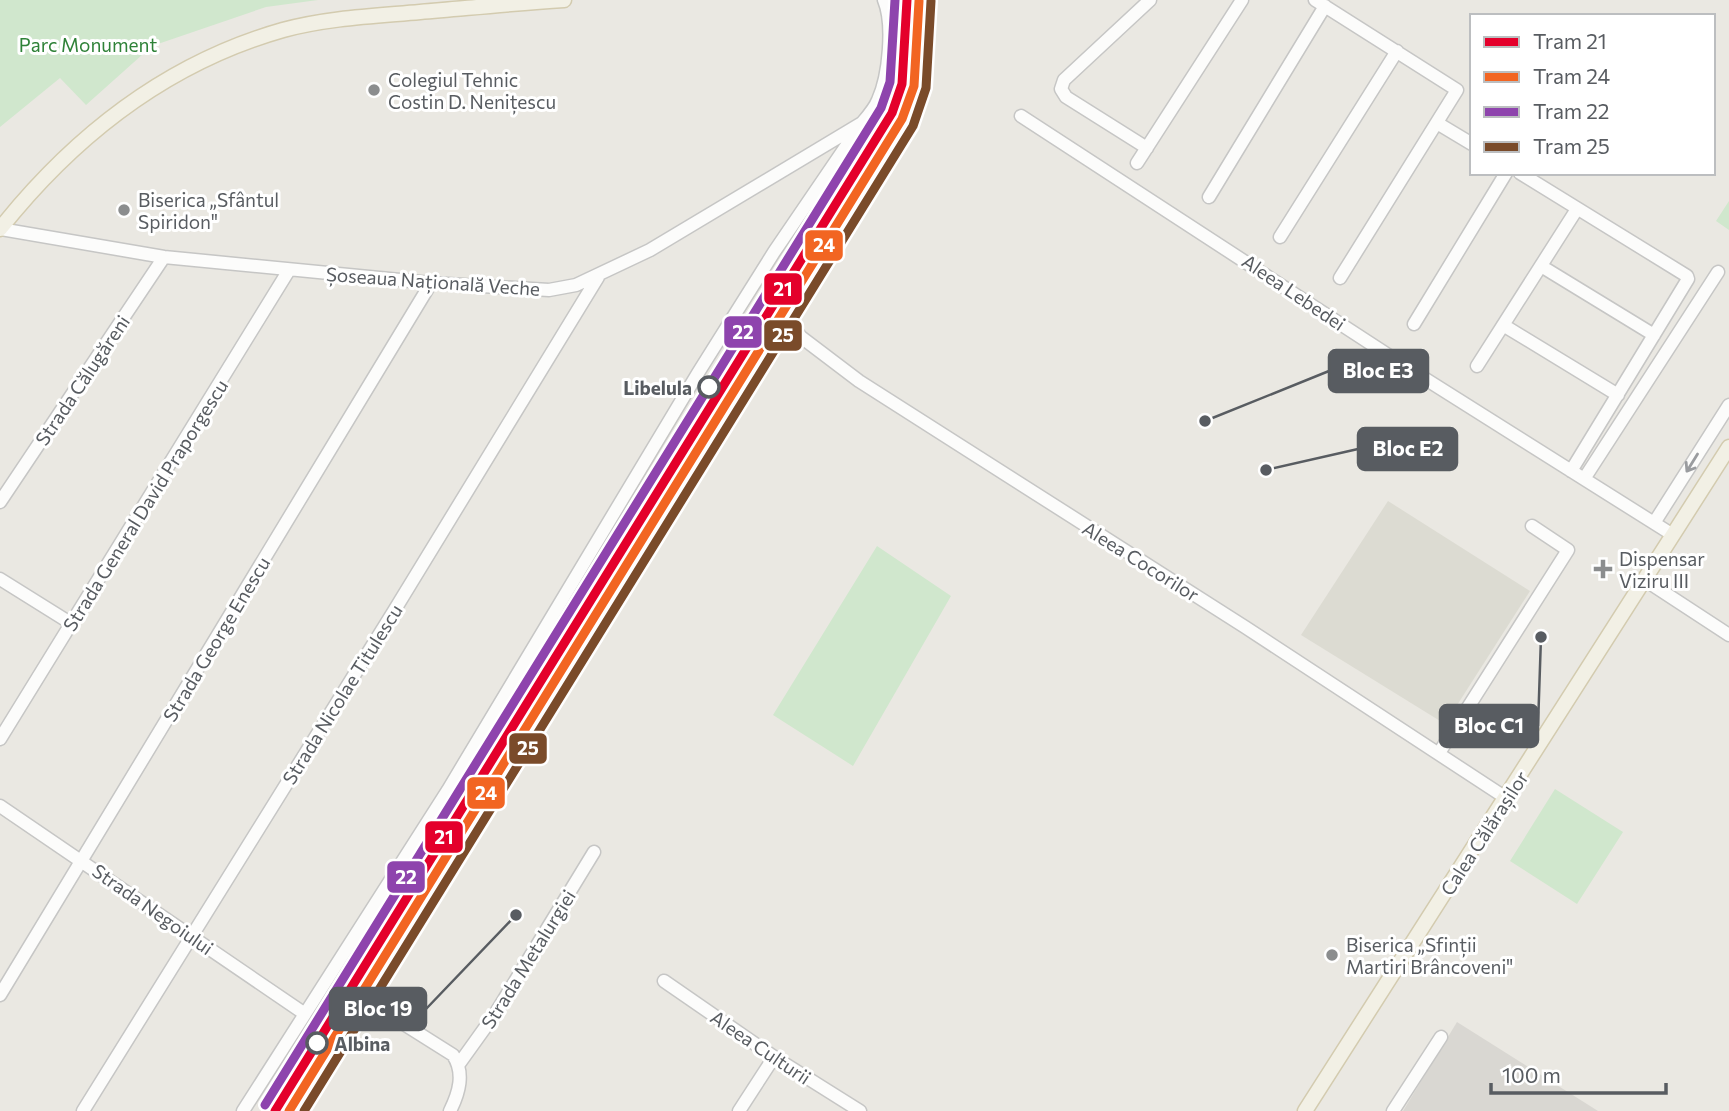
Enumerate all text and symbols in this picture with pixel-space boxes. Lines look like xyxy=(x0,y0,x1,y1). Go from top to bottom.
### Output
legend xyxy=(1470,14,1715,175)
text: Tram 21 xyxy=(1533,28,1607,53)
park label: Parc Monument xyxy=(19,33,157,56)
text: Tram 24 xyxy=(1533,63,1610,88)
place label: Colegiul Tehnic Costin D. Nenițescu xyxy=(388,68,556,115)
marker: Colegiul Tehnic Costin D. Nenițescu xyxy=(366,82,382,98)
text: Tram 22 xyxy=(1533,98,1610,123)
text: Tram 25 xyxy=(1533,133,1610,158)
place label: Biserica „Sfântul Spiridon" xyxy=(138,188,279,233)
marker: Biserica „Sfântul Spiridon" xyxy=(116,202,132,218)
line badge: 24 xyxy=(804,229,844,262)
text: 24 xyxy=(813,233,835,256)
street label: Aleea Lebedei xyxy=(1238,249,1350,335)
street label: Șoseaua Națională Veche xyxy=(325,262,541,302)
line badge: 21 xyxy=(763,272,803,306)
text: 21 xyxy=(773,277,793,300)
street label: Strada Călugăreni xyxy=(30,311,134,449)
line badge: 22 xyxy=(723,315,763,349)
line badge: 25 xyxy=(763,319,803,352)
text: 22 xyxy=(732,320,754,343)
text: 25 xyxy=(772,323,794,346)
callout: Bloc E3 xyxy=(1329,350,1428,392)
text: Bloc E3 xyxy=(1342,357,1414,382)
street label: Strada General David Praporgescu xyxy=(58,375,232,635)
place label: Libelula xyxy=(623,376,692,399)
marker: Libelula xyxy=(698,376,720,398)
callout: Bloc E2 xyxy=(1358,428,1457,470)
text: Bloc E2 xyxy=(1373,435,1443,460)
one-way arrow xyxy=(1685,453,1700,472)
street label: Aleea Cocorilor xyxy=(1079,516,1204,606)
place label: Dispensar Viziru III xyxy=(1619,547,1705,592)
street label: Strada George Enescu xyxy=(158,552,274,726)
marker: Dispensar Viziru III xyxy=(1593,559,1613,579)
street label: Strada Nicolae Titulescu xyxy=(277,600,407,788)
callout: Bloc C1 xyxy=(1440,705,1538,747)
text: Bloc C1 xyxy=(1454,712,1524,737)
line badge: 25 xyxy=(508,732,548,765)
text: 25 xyxy=(517,736,539,759)
street label: Calea Călărașilor xyxy=(1435,766,1535,901)
line badge: 24 xyxy=(466,776,506,810)
text: 24 xyxy=(475,781,497,804)
line badge: 21 xyxy=(424,820,464,854)
text: 21 xyxy=(434,825,454,848)
street label: Strada Negoiului xyxy=(88,859,218,959)
line badge: 22 xyxy=(386,860,426,894)
text: 22 xyxy=(395,865,417,888)
street label: Strada Metalurgiei xyxy=(476,885,580,1033)
place label: Biserica „Sfinții Martiri Brâncoveni" xyxy=(1346,933,1513,978)
marker: Biserica „Sfinții Martiri Brâncoveni" xyxy=(1324,947,1340,963)
callout: Bloc 19 xyxy=(330,988,426,1030)
text: Bloc 19 xyxy=(344,995,412,1020)
street label: Aleea Culturii xyxy=(707,1005,815,1089)
marker: Albina xyxy=(306,1032,328,1054)
place label: Albina xyxy=(334,1032,390,1055)
scale bar xyxy=(1491,1052,1666,1096)
text: 100 m xyxy=(1502,1062,1561,1087)

